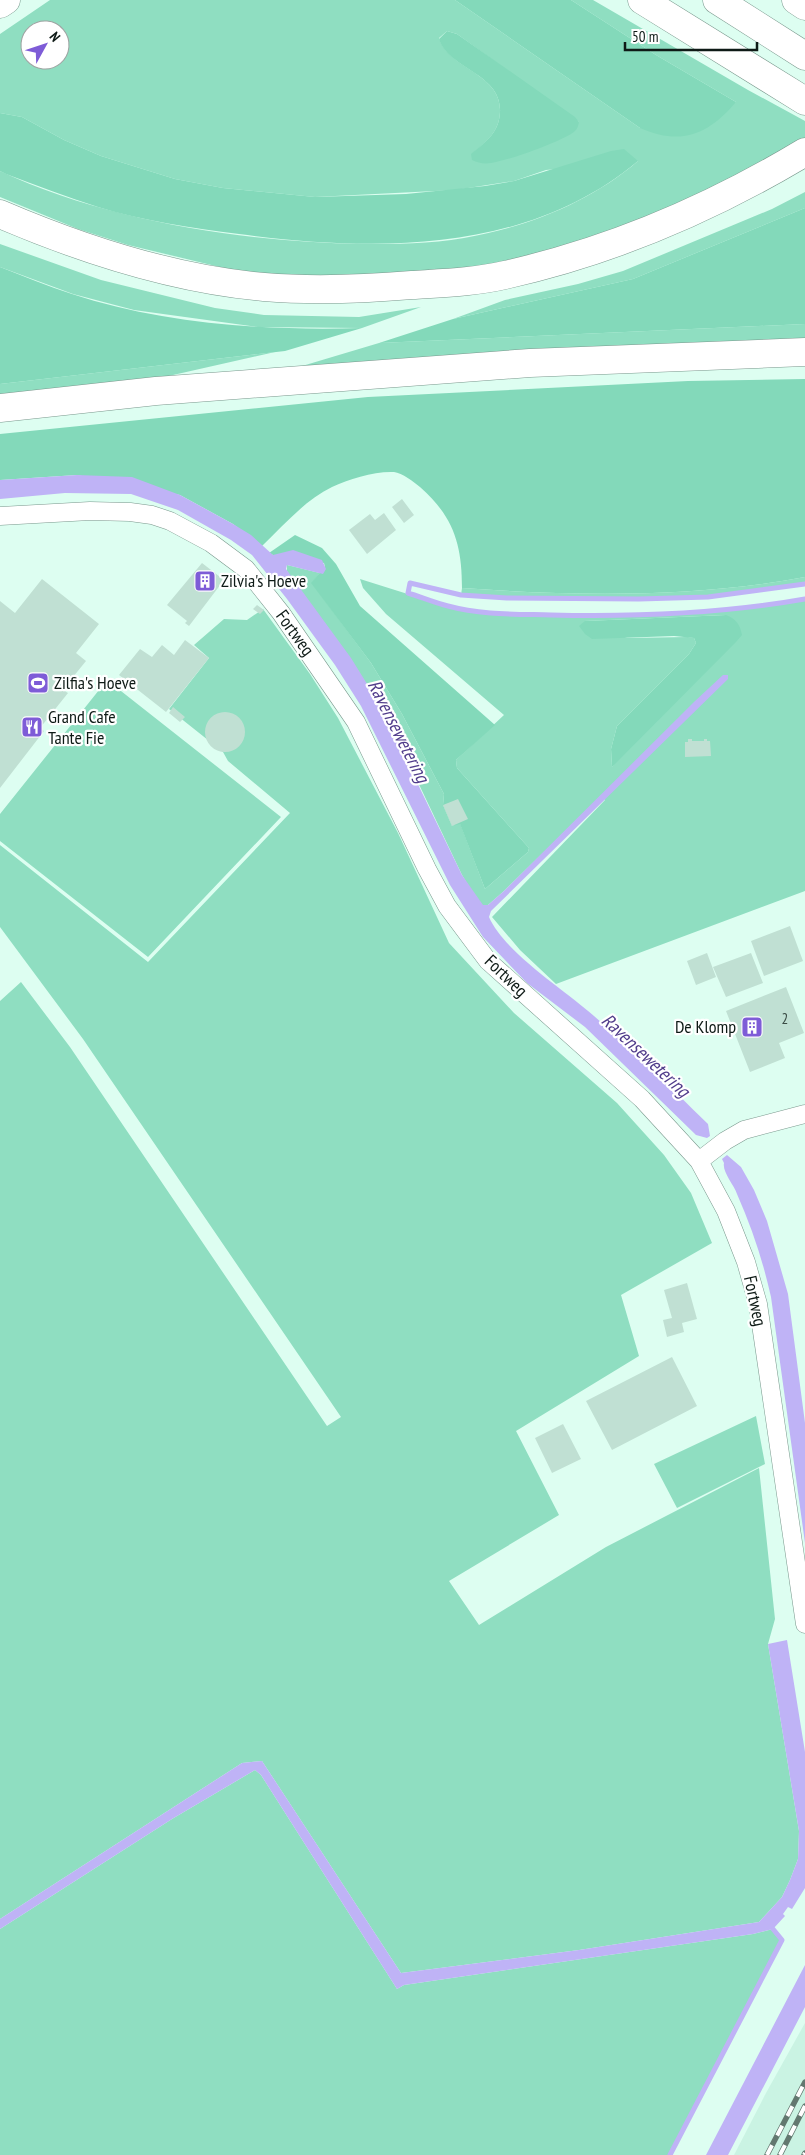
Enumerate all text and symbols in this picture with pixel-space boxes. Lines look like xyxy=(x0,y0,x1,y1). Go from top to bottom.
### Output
north arrow xyxy=(20,20,70,70)
scale bar xyxy=(625,20,758,52)
text: 50 m xyxy=(632,27,658,46)
text: N xyxy=(46,28,64,45)
building icon: Zilvia's Hoeve xyxy=(193,569,217,593)
place label: Zilvia's Hoeve xyxy=(221,569,306,592)
street label: Fortweg xyxy=(271,605,320,660)
sports icon: Zilfia's Hoeve xyxy=(26,671,50,695)
place label: Zilfia's Hoeve xyxy=(54,671,136,694)
water label: Ravensewetering xyxy=(363,676,436,788)
place label: Grand Cafe Tante Fie xyxy=(48,705,116,749)
restaurant icon: Grand Cafe Tante Fie xyxy=(20,715,44,739)
street label: Fortweg xyxy=(480,950,533,1002)
water label: Ravensewetering xyxy=(597,1008,696,1103)
house number: 2 xyxy=(782,1009,788,1028)
place label: De Klomp xyxy=(675,1015,736,1038)
building icon: De Klomp xyxy=(740,1015,764,1039)
street label: Fortweg xyxy=(739,1274,772,1328)

